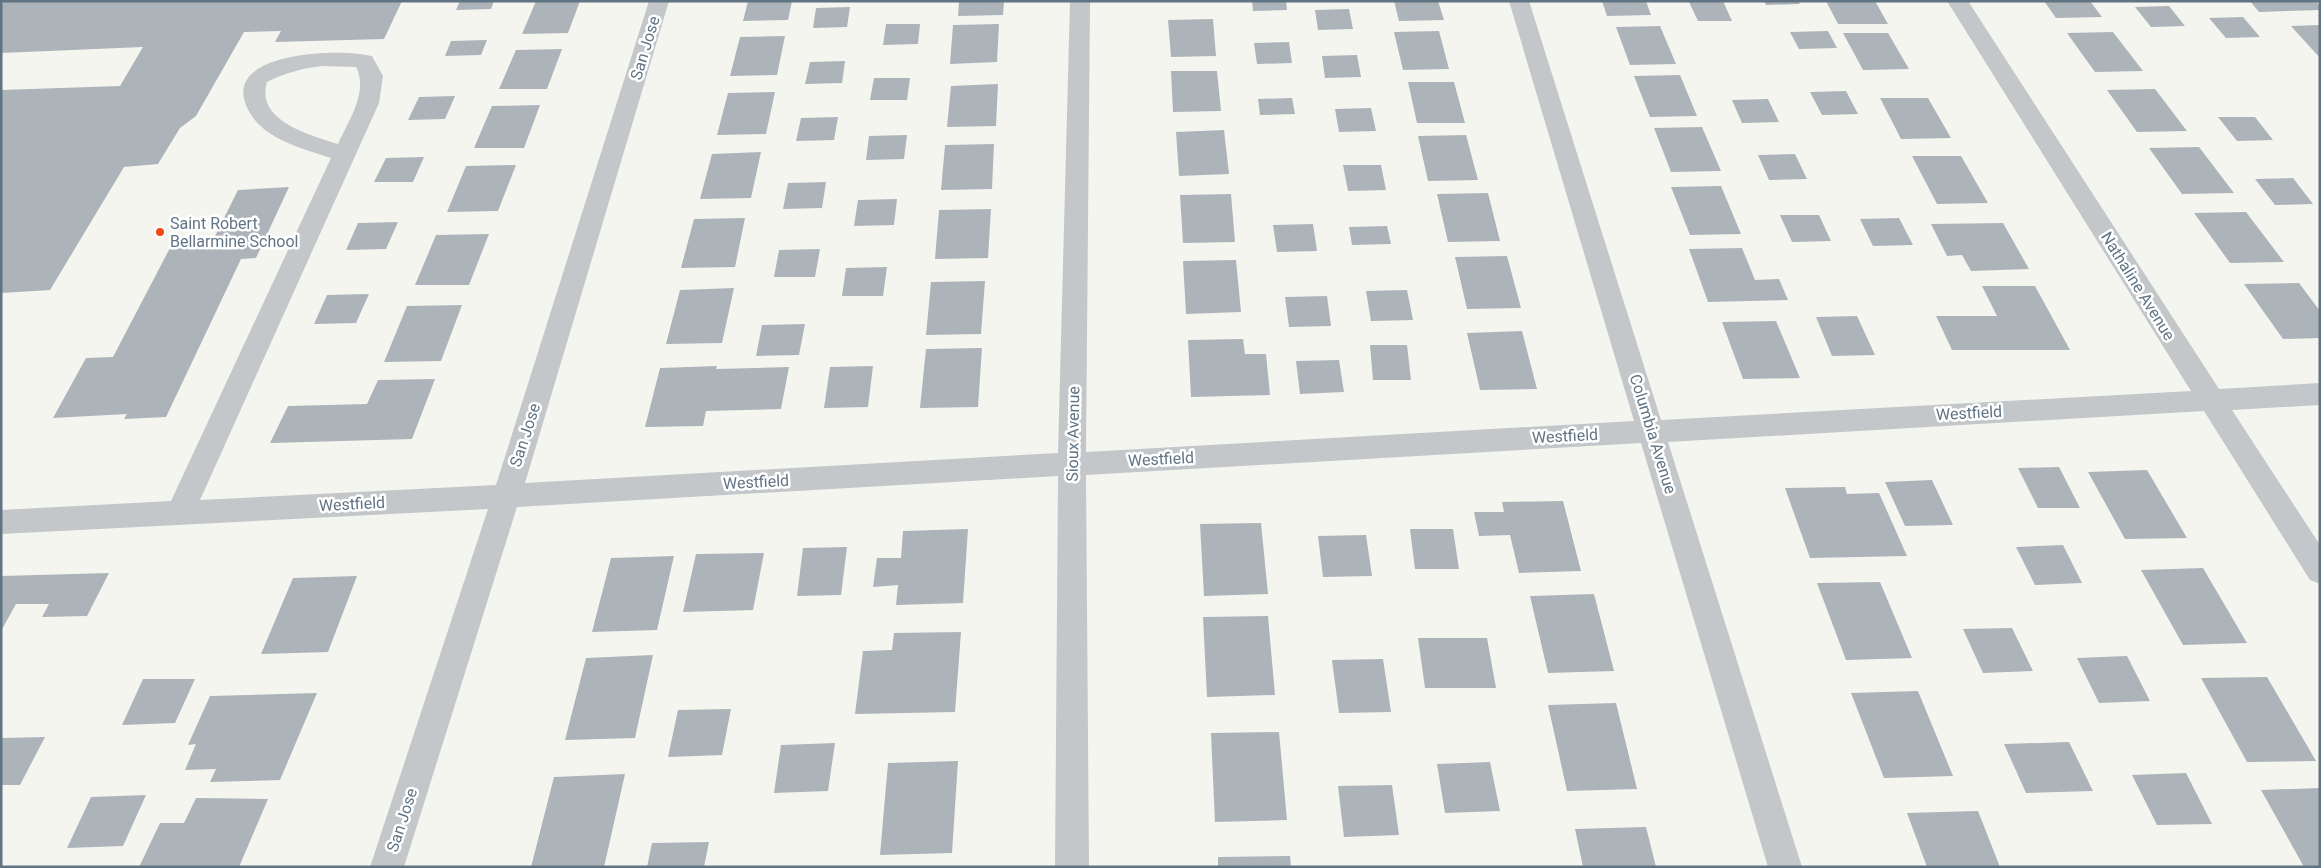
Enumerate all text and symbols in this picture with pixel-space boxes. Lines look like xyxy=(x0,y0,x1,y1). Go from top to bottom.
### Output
street label: San Jose xyxy=(626,14,664,82)
place label: Saint Robert Bellarmine School xyxy=(170,214,298,251)
marker: Saint Robert Bellarmine School xyxy=(154,226,166,238)
street label: Nathaline Avenue xyxy=(2097,228,2179,344)
street label: Columbia Avenue xyxy=(1626,372,1680,496)
street label: Sioux Avenue xyxy=(1063,386,1083,482)
street label: San Jose xyxy=(506,401,544,469)
street label: Westfield xyxy=(1935,402,2003,424)
street label: Westfield xyxy=(1531,425,1599,447)
street label: Westfield xyxy=(1127,448,1195,470)
street label: Westfield xyxy=(722,471,790,493)
street label: Westfield xyxy=(318,493,386,515)
street label: San Jose xyxy=(383,786,421,854)

